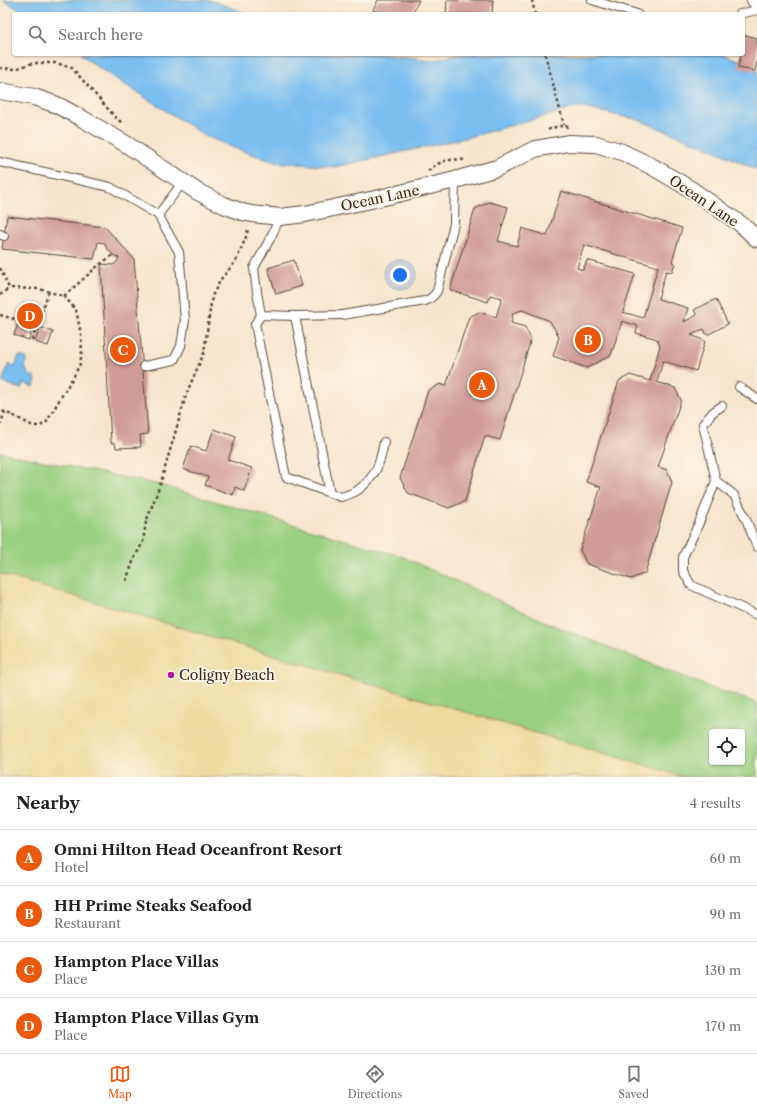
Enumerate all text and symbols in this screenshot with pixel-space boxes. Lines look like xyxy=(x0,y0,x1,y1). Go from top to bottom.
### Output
search box xyxy=(12,12,745,56)
icon: search xyxy=(26,23,48,45)
text: Search here xyxy=(58,25,143,44)
street label: Ocean Lane xyxy=(666,171,742,231)
street label: Ocean Lane xyxy=(339,181,421,215)
your location xyxy=(390,265,410,285)
pin: D xyxy=(17,301,43,331)
pin: B xyxy=(575,325,601,355)
pin: C xyxy=(110,335,136,365)
pin: A xyxy=(469,370,495,400)
place label: Coligny Beach xyxy=(179,666,275,684)
marker: Coligny Beach xyxy=(166,670,176,680)
map controls xyxy=(709,729,745,765)
button: locate xyxy=(709,729,745,765)
text: Nearby xyxy=(16,793,80,813)
text: 4 results xyxy=(690,795,741,811)
text: Omni Hilton Head Oceanfront Resort xyxy=(54,840,342,859)
text: A xyxy=(24,850,34,866)
text: 60 m xyxy=(710,850,741,866)
text: Hotel xyxy=(54,859,89,875)
text: HH Prime Steaks Seafood xyxy=(54,896,252,915)
text: B xyxy=(24,906,34,922)
text: 90 m xyxy=(710,906,741,922)
text: Restaurant xyxy=(54,915,121,931)
text: Hampton Place Villas xyxy=(54,952,219,971)
text: C xyxy=(24,962,34,978)
text: 130 m xyxy=(705,962,741,978)
text: Place xyxy=(54,971,87,987)
text: Hampton Place Villas Gym xyxy=(54,1008,259,1027)
text: D xyxy=(23,1018,35,1034)
text: 170 m xyxy=(705,1018,741,1034)
text: Place xyxy=(54,1027,87,1043)
tab: Map xyxy=(108,1063,132,1101)
tab: Directions xyxy=(348,1063,402,1101)
tab: Saved xyxy=(618,1063,649,1101)

